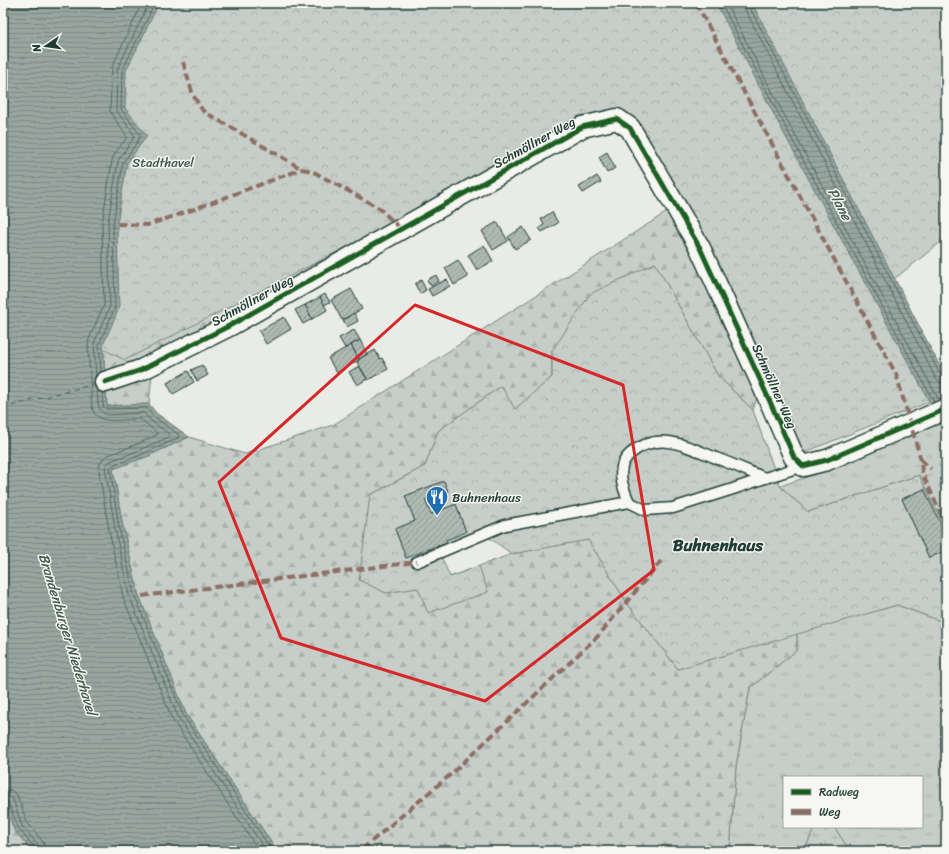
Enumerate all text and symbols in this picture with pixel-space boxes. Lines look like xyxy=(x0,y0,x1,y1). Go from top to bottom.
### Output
north arrow xyxy=(26,26,66,66)
text: N xyxy=(27,42,47,55)
street label: Schmöllner Weg xyxy=(489,110,580,175)
park label: Stadthavel xyxy=(132,151,194,174)
water label: Plane xyxy=(820,183,859,227)
street label: Schmöllner Weg xyxy=(207,268,298,333)
street label: Schmöllner Weg xyxy=(745,340,804,433)
restaurant icon: Buhnenhaus xyxy=(424,484,450,517)
place label: Buhnenhaus xyxy=(452,486,521,509)
district label: Buhnenhaus xyxy=(673,530,764,560)
water label: Brandenburger Niederhavel xyxy=(31,550,105,721)
legend xyxy=(783,776,923,828)
text: Radweg xyxy=(819,781,859,803)
text: Weg xyxy=(819,801,840,823)

